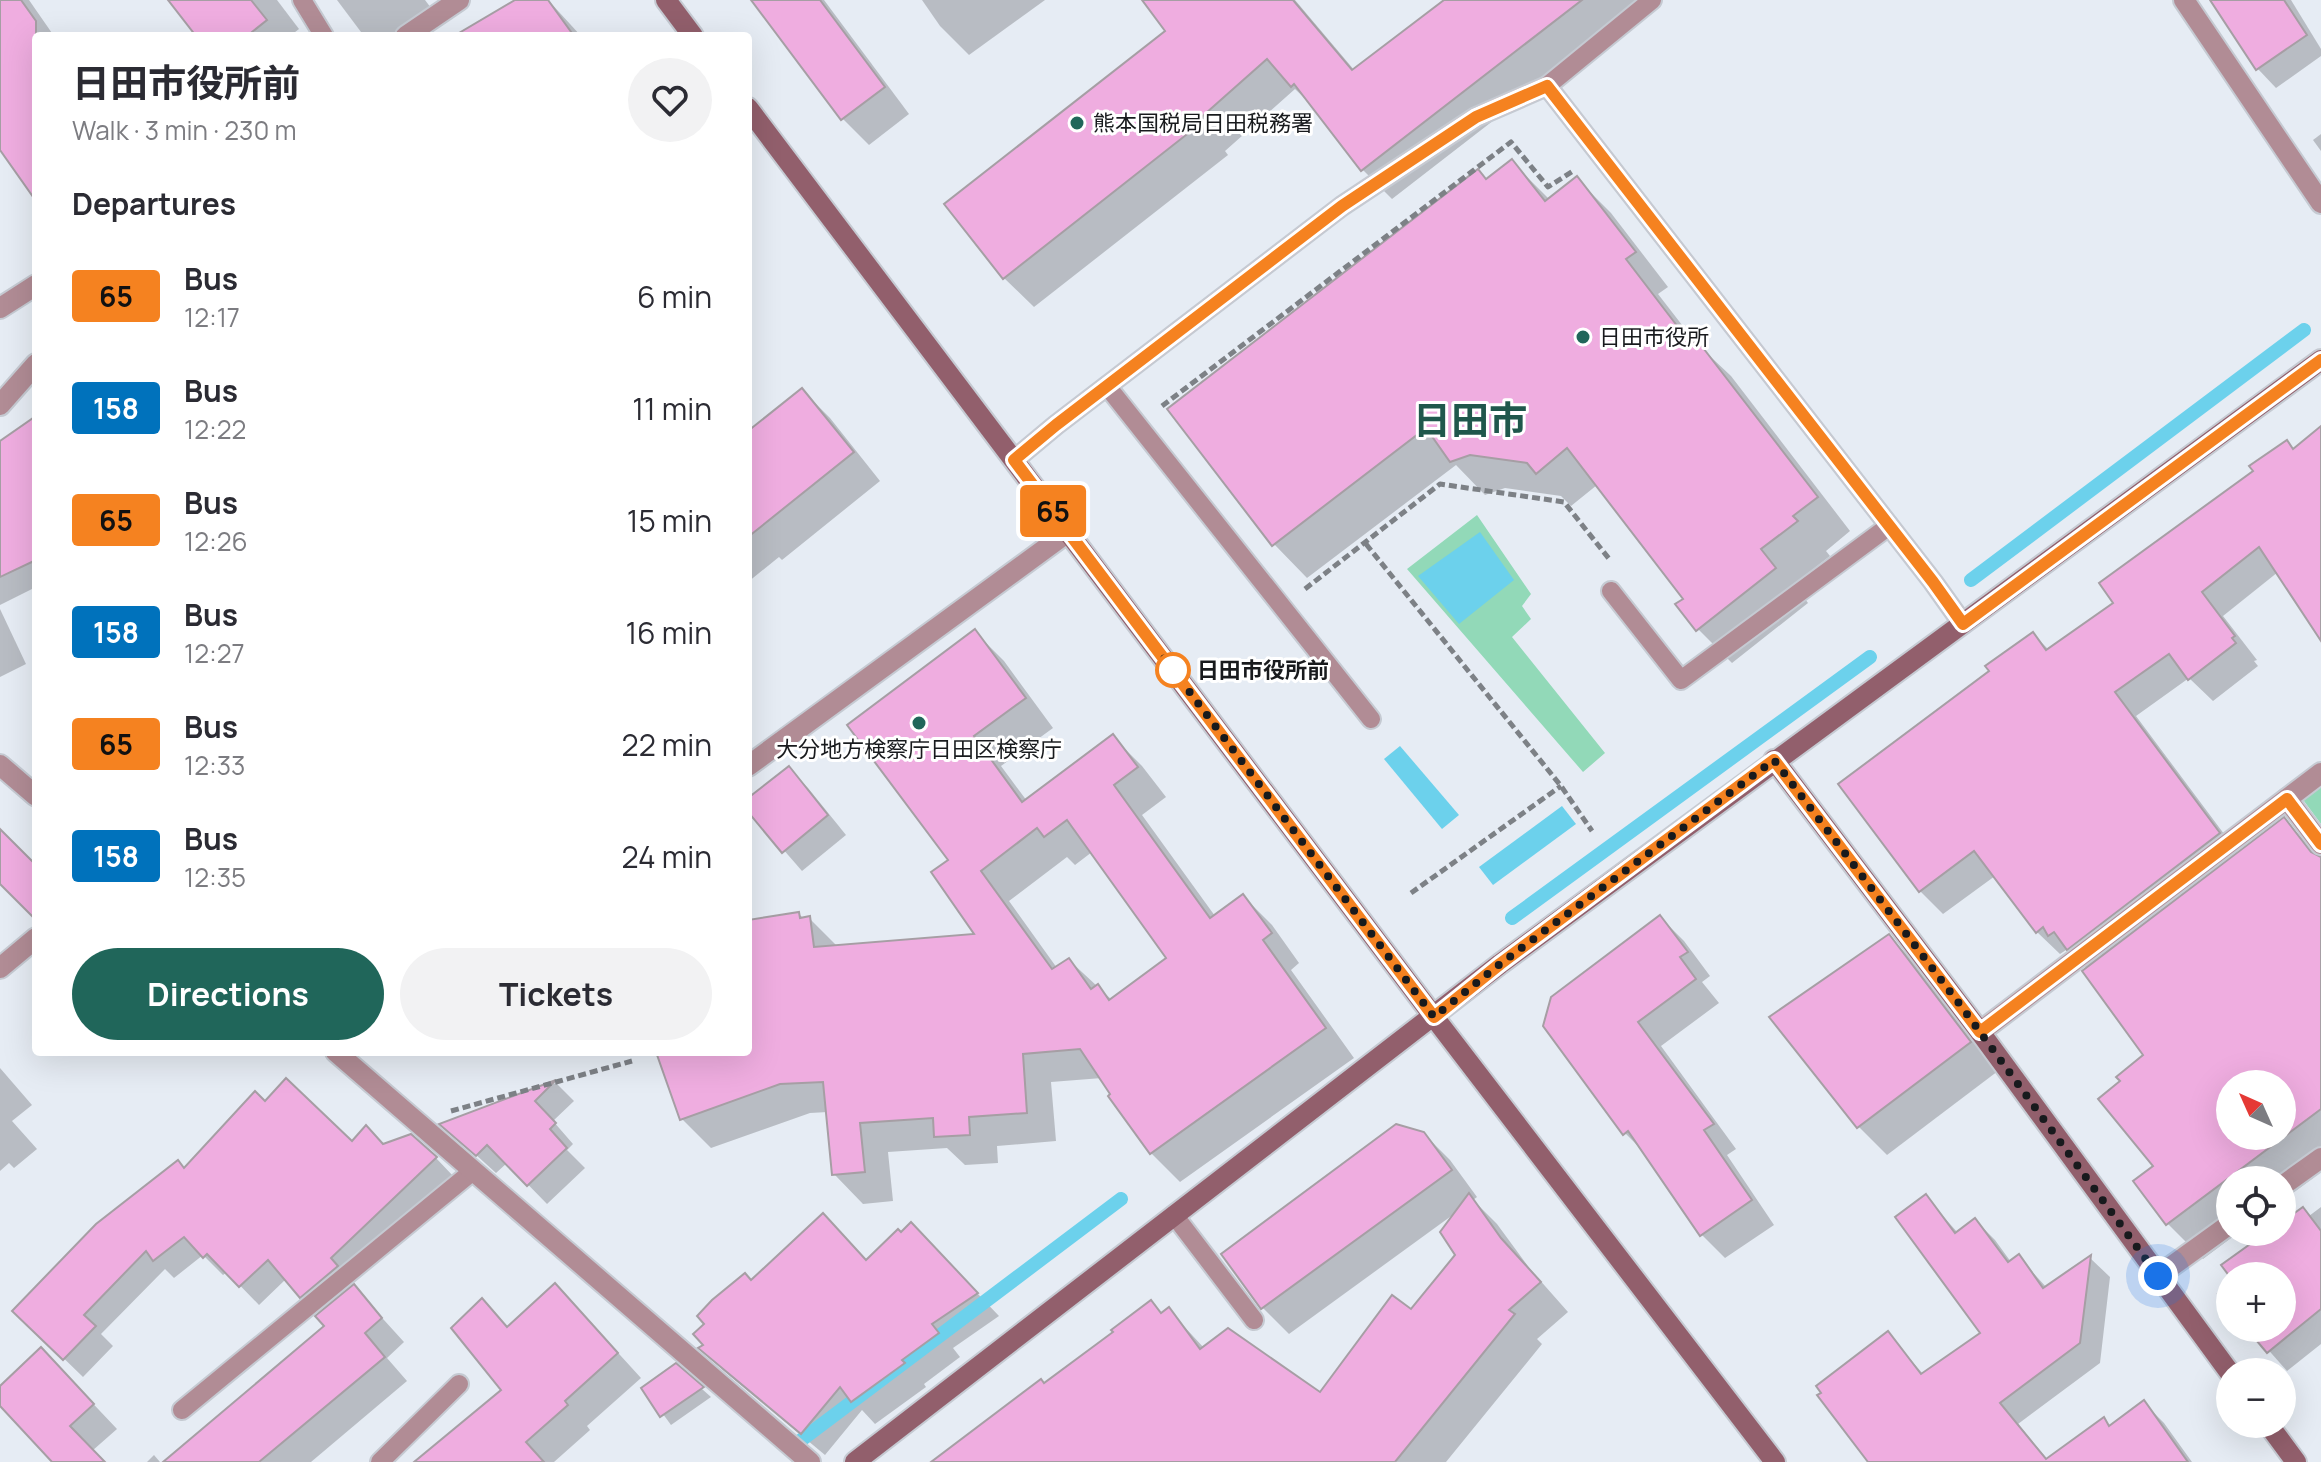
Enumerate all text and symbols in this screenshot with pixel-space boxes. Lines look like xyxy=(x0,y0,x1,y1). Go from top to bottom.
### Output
text: 日田市役所前 xyxy=(72,56,300,108)
button: heart xyxy=(628,58,712,142)
place label: 熊本国税局日田税務署 xyxy=(1093,108,1313,138)
text: Walk · 3 min · 230 m xyxy=(72,112,297,148)
marker: 熊本国税局日田税務署 xyxy=(1068,114,1086,132)
text: Departures xyxy=(72,183,236,224)
text: Bus xyxy=(184,258,238,299)
text: 6 min xyxy=(637,276,712,317)
text: 65 xyxy=(99,277,133,315)
text: 12:17 xyxy=(184,299,240,335)
place label: 日田市役所 xyxy=(1599,322,1709,352)
marker: 日田市役所 xyxy=(1574,328,1592,346)
text: Bus xyxy=(184,370,238,411)
text: 11 min xyxy=(632,388,712,429)
text: 158 xyxy=(93,389,139,427)
district label: 日田市 xyxy=(1413,393,1527,445)
text: 12:22 xyxy=(184,411,246,447)
text: Bus xyxy=(184,482,238,523)
line badge: 65 xyxy=(1017,485,1089,537)
text: 65 xyxy=(1036,492,1070,530)
text: 15 min xyxy=(627,500,712,541)
text: 65 xyxy=(99,501,133,539)
text: 12:26 xyxy=(184,523,248,559)
text: Bus xyxy=(184,594,238,635)
text: 16 min xyxy=(625,612,712,653)
text: 158 xyxy=(93,613,139,651)
text: 12:27 xyxy=(184,635,245,671)
marker: 日田市役所前 xyxy=(1156,653,1190,687)
place label: 日田市役所前 xyxy=(1197,655,1329,685)
text: Bus xyxy=(184,706,238,747)
marker: 大分地方検察庁日田区検察庁 xyxy=(910,714,928,732)
text: 22 min xyxy=(622,724,712,765)
text: 65 xyxy=(99,725,133,763)
place label: 大分地方検察庁日田区検察庁 xyxy=(776,734,1062,764)
text: 12:33 xyxy=(184,747,246,783)
text: Bus xyxy=(184,818,238,859)
text: 24 min xyxy=(622,836,712,877)
text: 158 xyxy=(93,837,139,875)
text: 12:35 xyxy=(184,859,246,895)
button: Directions xyxy=(72,948,384,1040)
button: Tickets xyxy=(400,948,712,1040)
north arrow xyxy=(2216,1070,2296,1150)
map controls xyxy=(2216,1070,2296,1438)
button: locate xyxy=(2216,1166,2296,1246)
your location xyxy=(2138,1256,2178,1296)
button: + xyxy=(2216,1262,2296,1342)
button: − xyxy=(2216,1358,2296,1438)

